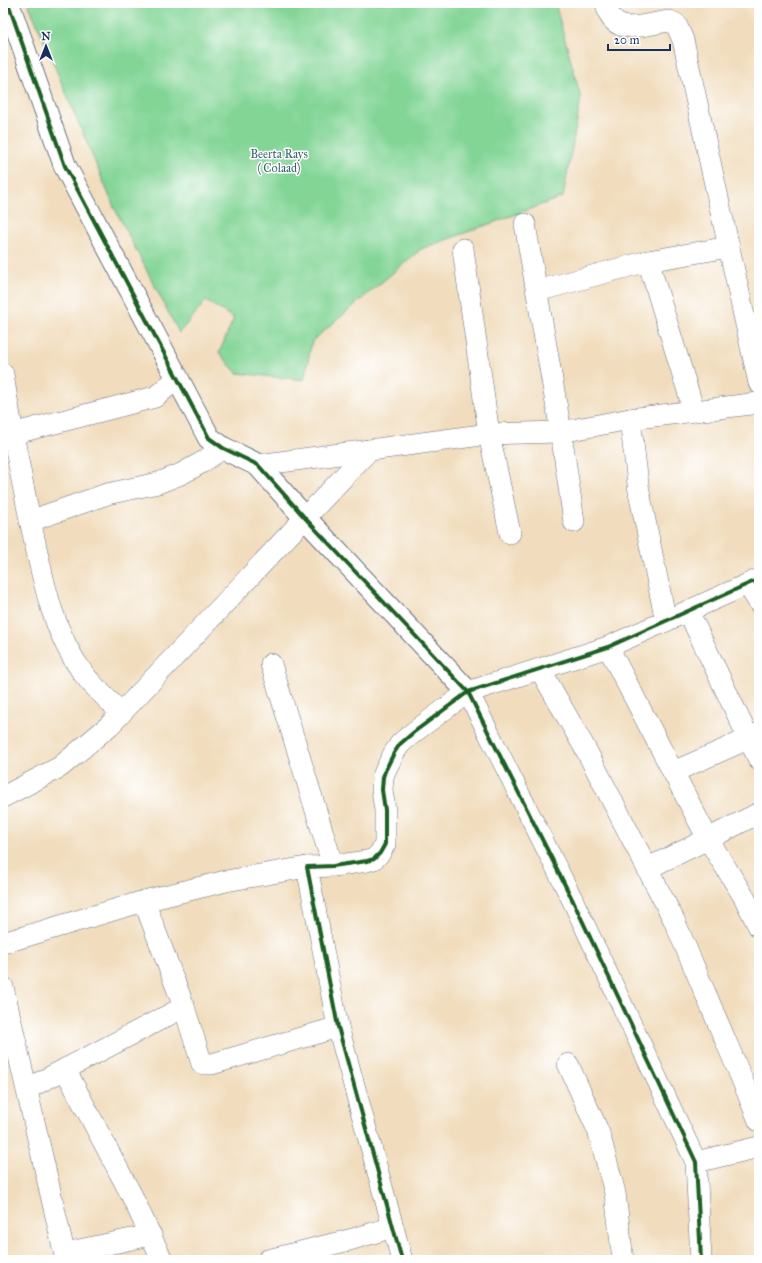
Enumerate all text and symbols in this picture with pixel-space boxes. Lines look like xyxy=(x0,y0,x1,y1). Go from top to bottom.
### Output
north arrow xyxy=(26,26,66,66)
scale bar xyxy=(608,26,670,52)
text: N xyxy=(41,30,51,43)
text: 20 m xyxy=(614,33,640,47)
park label: Beerta Rays ( Colaad) xyxy=(250,147,308,175)

